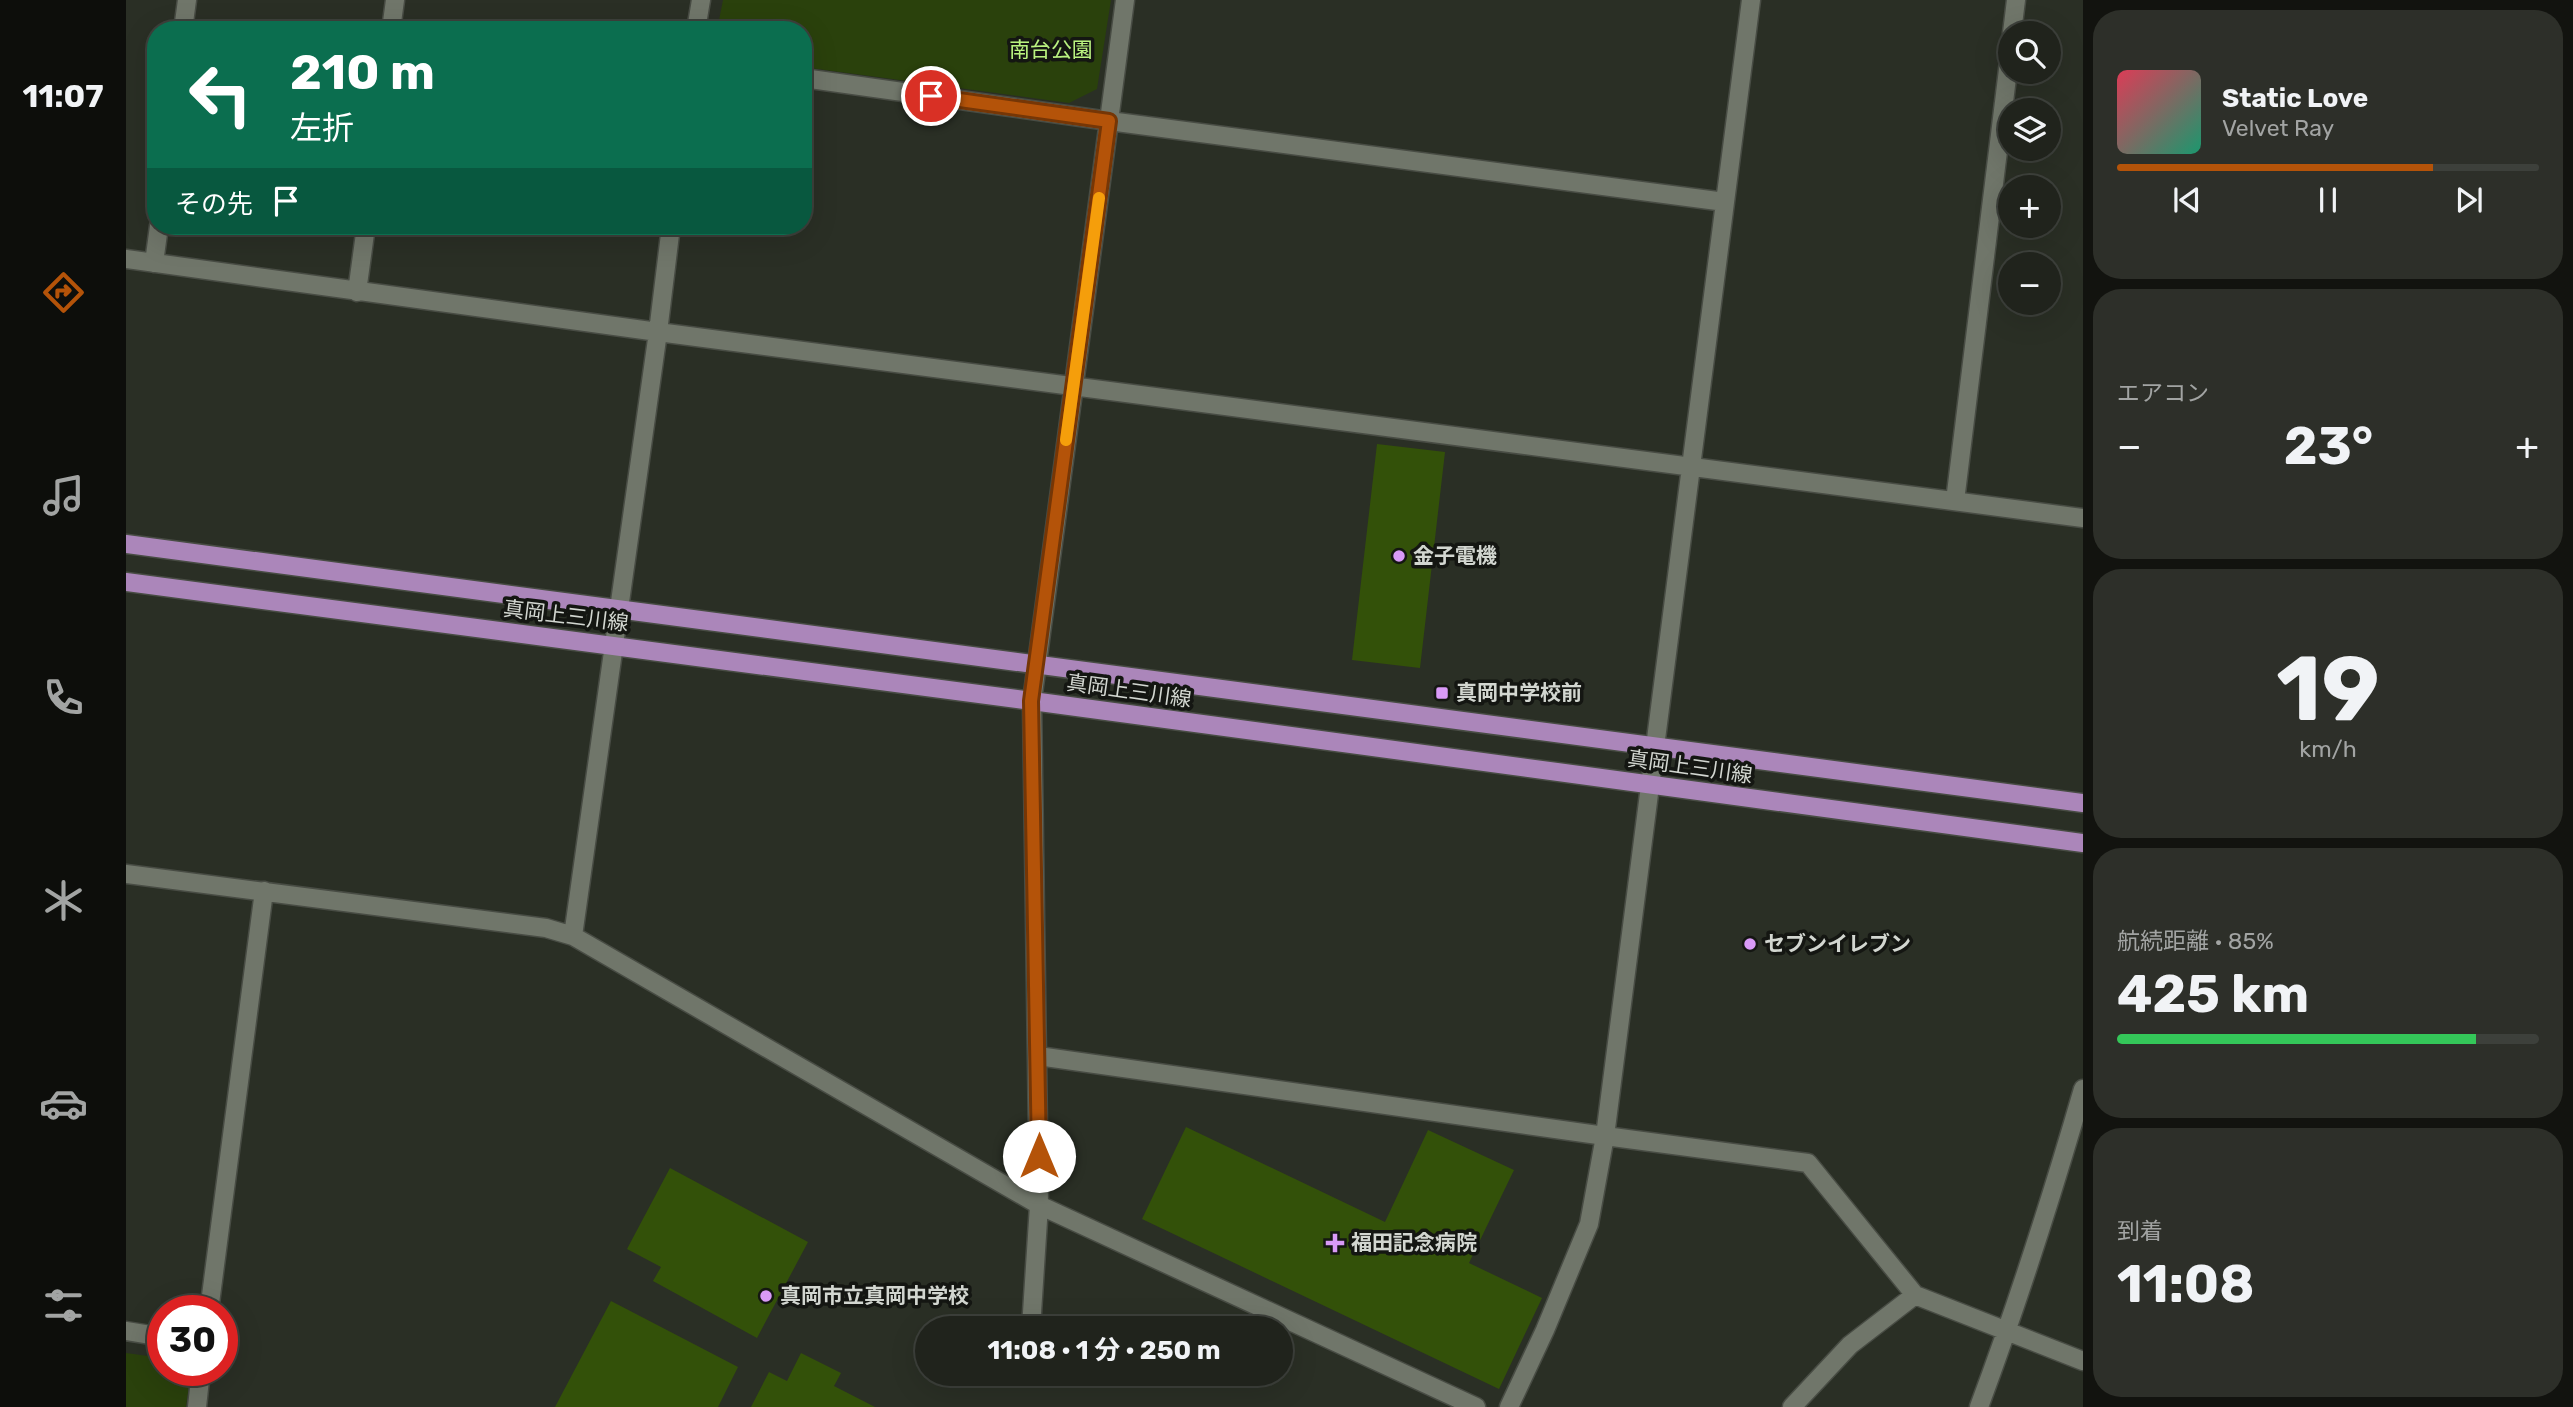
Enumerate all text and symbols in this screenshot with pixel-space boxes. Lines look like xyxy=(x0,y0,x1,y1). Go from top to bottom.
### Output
map controls xyxy=(1998,21,2061,315)
button: search xyxy=(1998,21,2061,84)
park label: 南台公園 xyxy=(1009,37,1093,62)
text: 210 m xyxy=(290,43,435,101)
icon: left xyxy=(175,49,266,140)
pin xyxy=(901,66,961,126)
text: 11:07 xyxy=(22,77,104,115)
icon: arrive xyxy=(912,77,950,115)
text: Static Love xyxy=(2222,83,2368,114)
button: layers xyxy=(1998,98,2061,161)
text: 左折 xyxy=(290,109,354,147)
text: Velvet Ray xyxy=(2222,114,2334,142)
button: + xyxy=(1998,175,2061,238)
icon: previous xyxy=(2168,181,2206,219)
icon: pause xyxy=(2309,181,2347,219)
icon: next xyxy=(2450,181,2488,219)
icon: arrive xyxy=(267,182,305,220)
text: その先 xyxy=(175,189,253,220)
button: − xyxy=(1998,252,2061,315)
icon: directions xyxy=(39,268,88,317)
text: エアコン xyxy=(2117,379,2209,407)
text: 23° xyxy=(2284,415,2373,477)
text: − xyxy=(2117,423,2142,469)
text: + xyxy=(2515,423,2539,469)
icon: music xyxy=(39,471,88,520)
place label: 金子電機 xyxy=(1413,543,1497,568)
marker: 金子電機 xyxy=(1391,548,1407,564)
street label: 真岡上三川線 xyxy=(502,595,630,636)
text: 19 xyxy=(2276,635,2380,743)
street label: 真岡上三川線 xyxy=(1065,669,1193,712)
icon: phone xyxy=(39,673,88,722)
place label: 真岡中学校前 xyxy=(1456,680,1582,705)
marker: 真岡中学校前 xyxy=(1434,685,1450,701)
text: km/h xyxy=(2299,735,2357,763)
street label: 真岡上三川線 xyxy=(1626,745,1754,788)
icon: climate xyxy=(39,876,88,925)
text: 航続距離 · 85% xyxy=(2117,927,2274,955)
place label: セブンイレブン xyxy=(1764,931,1911,956)
marker: セブンイレブン xyxy=(1742,936,1758,952)
text: 425 km xyxy=(2117,963,2309,1025)
icon: car xyxy=(39,1079,88,1128)
position arrow xyxy=(1002,1119,1076,1193)
text: 到着 xyxy=(2117,1217,2163,1245)
place label: 福田記念病院 xyxy=(1351,1230,1477,1255)
marker: 福田記念病院 xyxy=(1325,1233,1345,1253)
text: 11:08 xyxy=(2117,1253,2254,1315)
icon: filters xyxy=(39,1281,88,1330)
place label: 真岡市立真岡中学校 xyxy=(780,1283,969,1308)
marker: 真岡市立真岡中学校 xyxy=(758,1288,774,1304)
speed limit sign: 30 xyxy=(147,1295,238,1386)
text: 11:08 · 1 分 · 250 m xyxy=(987,1335,1221,1366)

